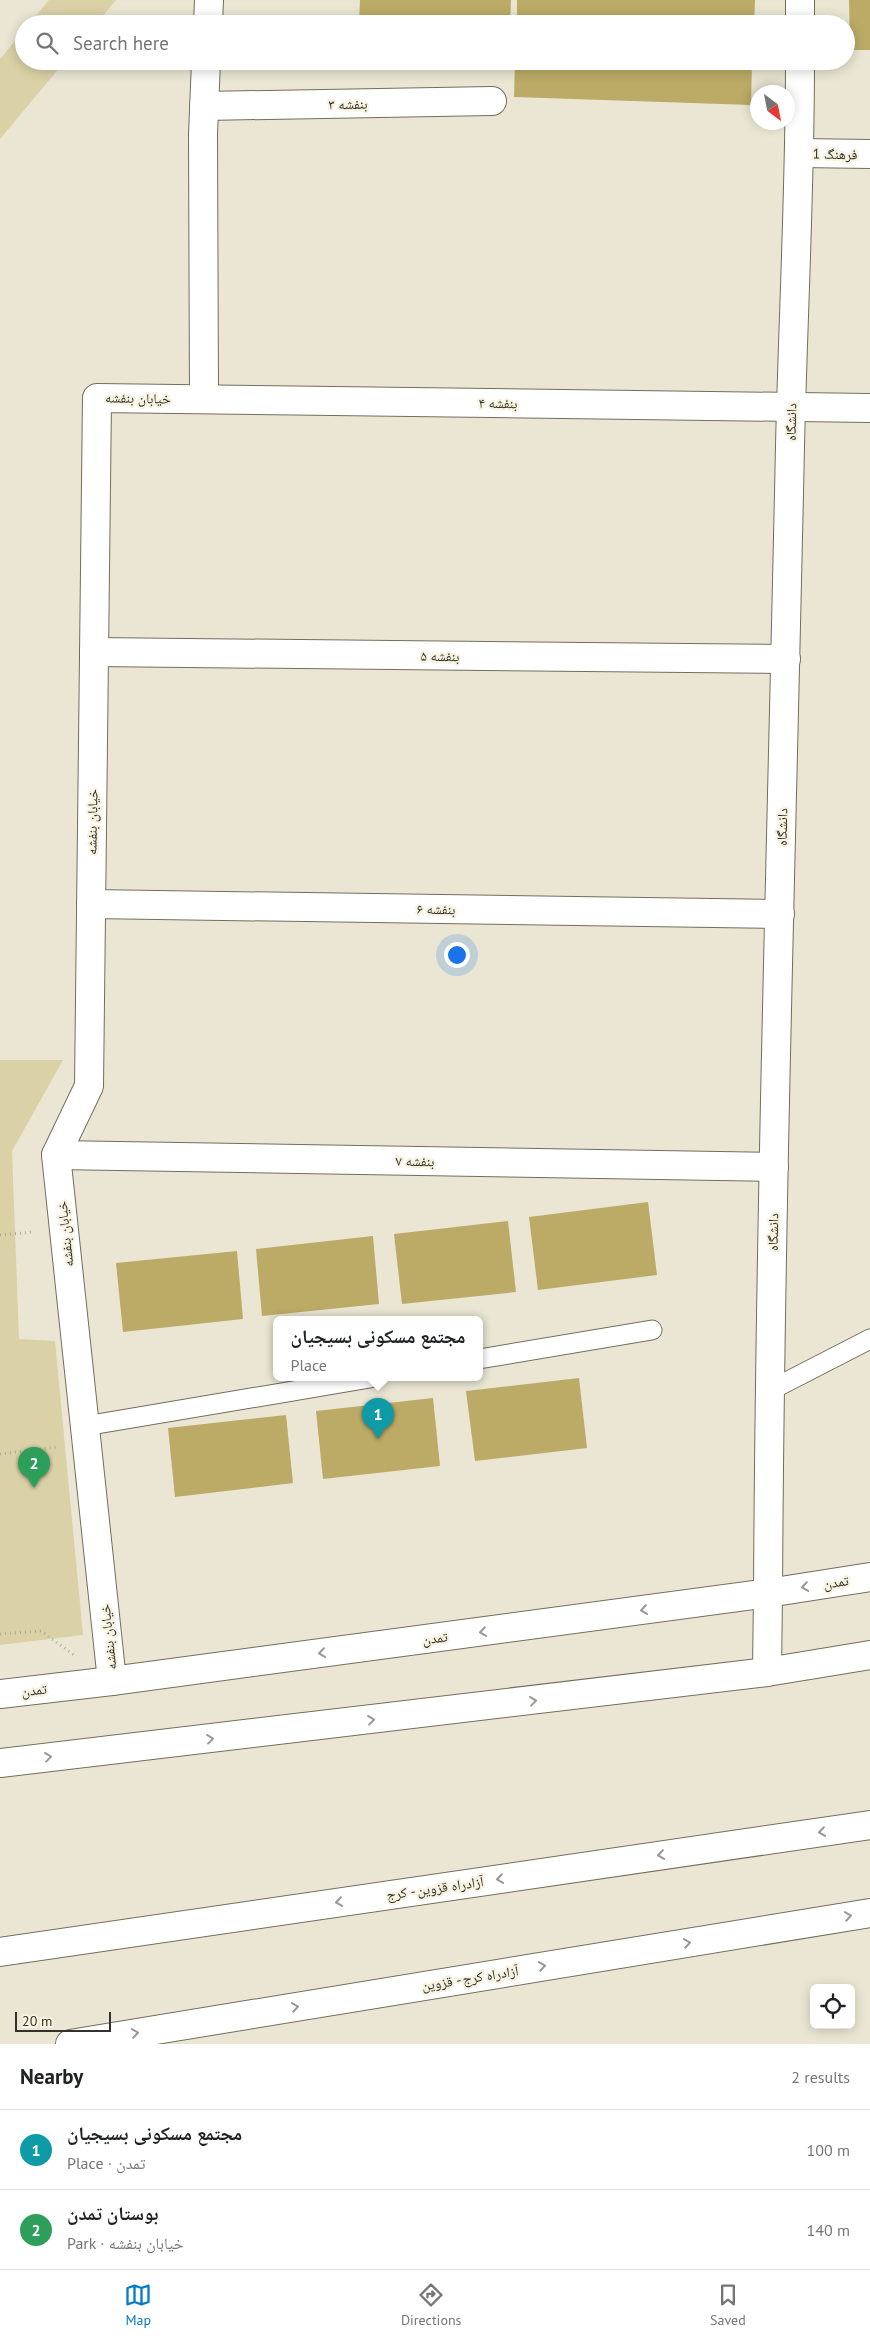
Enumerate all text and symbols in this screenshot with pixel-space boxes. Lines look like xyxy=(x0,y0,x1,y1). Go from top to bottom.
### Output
search box xyxy=(15,15,855,70)
icon: search xyxy=(33,29,61,57)
text: Search here xyxy=(73,31,169,55)
north arrow xyxy=(750,85,795,130)
street label: بنفشه ۳ xyxy=(328,95,368,113)
street label: فرهنگ 1 xyxy=(812,145,858,163)
street label: خیابان بنفشه xyxy=(105,388,171,408)
street label: بنفشه ۴ xyxy=(478,394,518,412)
street label: دانشگاه xyxy=(782,403,800,441)
street label: بنفشه ۵ xyxy=(420,647,460,665)
street label: خیابان بنفشه xyxy=(82,789,102,855)
street label: دانشگاه xyxy=(773,808,791,846)
street label: بنفشه ۶ xyxy=(416,900,456,918)
your location xyxy=(444,942,470,968)
street label: بنفشه ۷ xyxy=(395,1152,435,1170)
street label: خیابان بنفشه xyxy=(53,1200,77,1268)
street label: دانشگاه xyxy=(764,1213,782,1251)
popup xyxy=(273,1316,483,1381)
text: مجتمع مسکونی بسیجیان xyxy=(290,1324,466,1348)
text: Place xyxy=(290,1355,327,1375)
pin: 1 xyxy=(362,1398,394,1439)
pin: 2 xyxy=(18,1447,50,1488)
street label: تمدن xyxy=(822,1571,850,1593)
one-way arrow xyxy=(800,1582,809,1592)
street label: خیابان بنفشه xyxy=(96,1603,120,1671)
one-way arrow xyxy=(639,1604,647,1615)
one-way arrow xyxy=(478,1626,487,1636)
street label: تمدن xyxy=(421,1627,449,1649)
one-way arrow xyxy=(317,1647,325,1658)
street label: تمدن xyxy=(20,1679,48,1700)
one-way arrow xyxy=(529,1696,537,1707)
one-way arrow xyxy=(368,1715,376,1726)
one-way arrow xyxy=(206,1734,214,1745)
one-way arrow xyxy=(45,1752,53,1763)
one-way arrow xyxy=(817,1826,825,1837)
one-way arrow xyxy=(657,1850,665,1860)
street label: آزادراه قزوین - کرج xyxy=(385,1872,485,1905)
one-way arrow xyxy=(496,1873,504,1884)
one-way arrow xyxy=(335,1897,344,1907)
one-way arrow xyxy=(843,1912,852,1922)
one-way arrow xyxy=(683,1938,692,1948)
street label: آزادراه کرج - قزوین xyxy=(420,1961,520,1996)
one-way arrow xyxy=(538,1962,547,1972)
map controls xyxy=(810,1984,855,2029)
button: locate xyxy=(810,1984,855,2029)
one-way arrow xyxy=(292,2002,300,2013)
scale bar xyxy=(15,2009,111,2032)
text: 20 m xyxy=(22,2012,52,2030)
one-way arrow xyxy=(131,2029,139,2039)
text: Nearby xyxy=(20,2063,83,2090)
text: 2 results xyxy=(791,2067,850,2087)
text: مجتمع مسکونی بسیجیان xyxy=(67,2121,242,2145)
text: 1 xyxy=(31,2140,41,2160)
text: 100 m xyxy=(807,2140,850,2160)
text: Place · تمدن xyxy=(67,2153,145,2173)
text: بوستان تمدن xyxy=(67,2201,158,2225)
text: 2 xyxy=(31,2220,41,2240)
text: 140 m xyxy=(807,2220,850,2240)
text: Park · خیابان بنفشه xyxy=(67,2233,184,2253)
tab: Map xyxy=(124,2281,152,2329)
tab: Directions xyxy=(401,2281,461,2329)
tab: Saved xyxy=(710,2281,746,2329)

